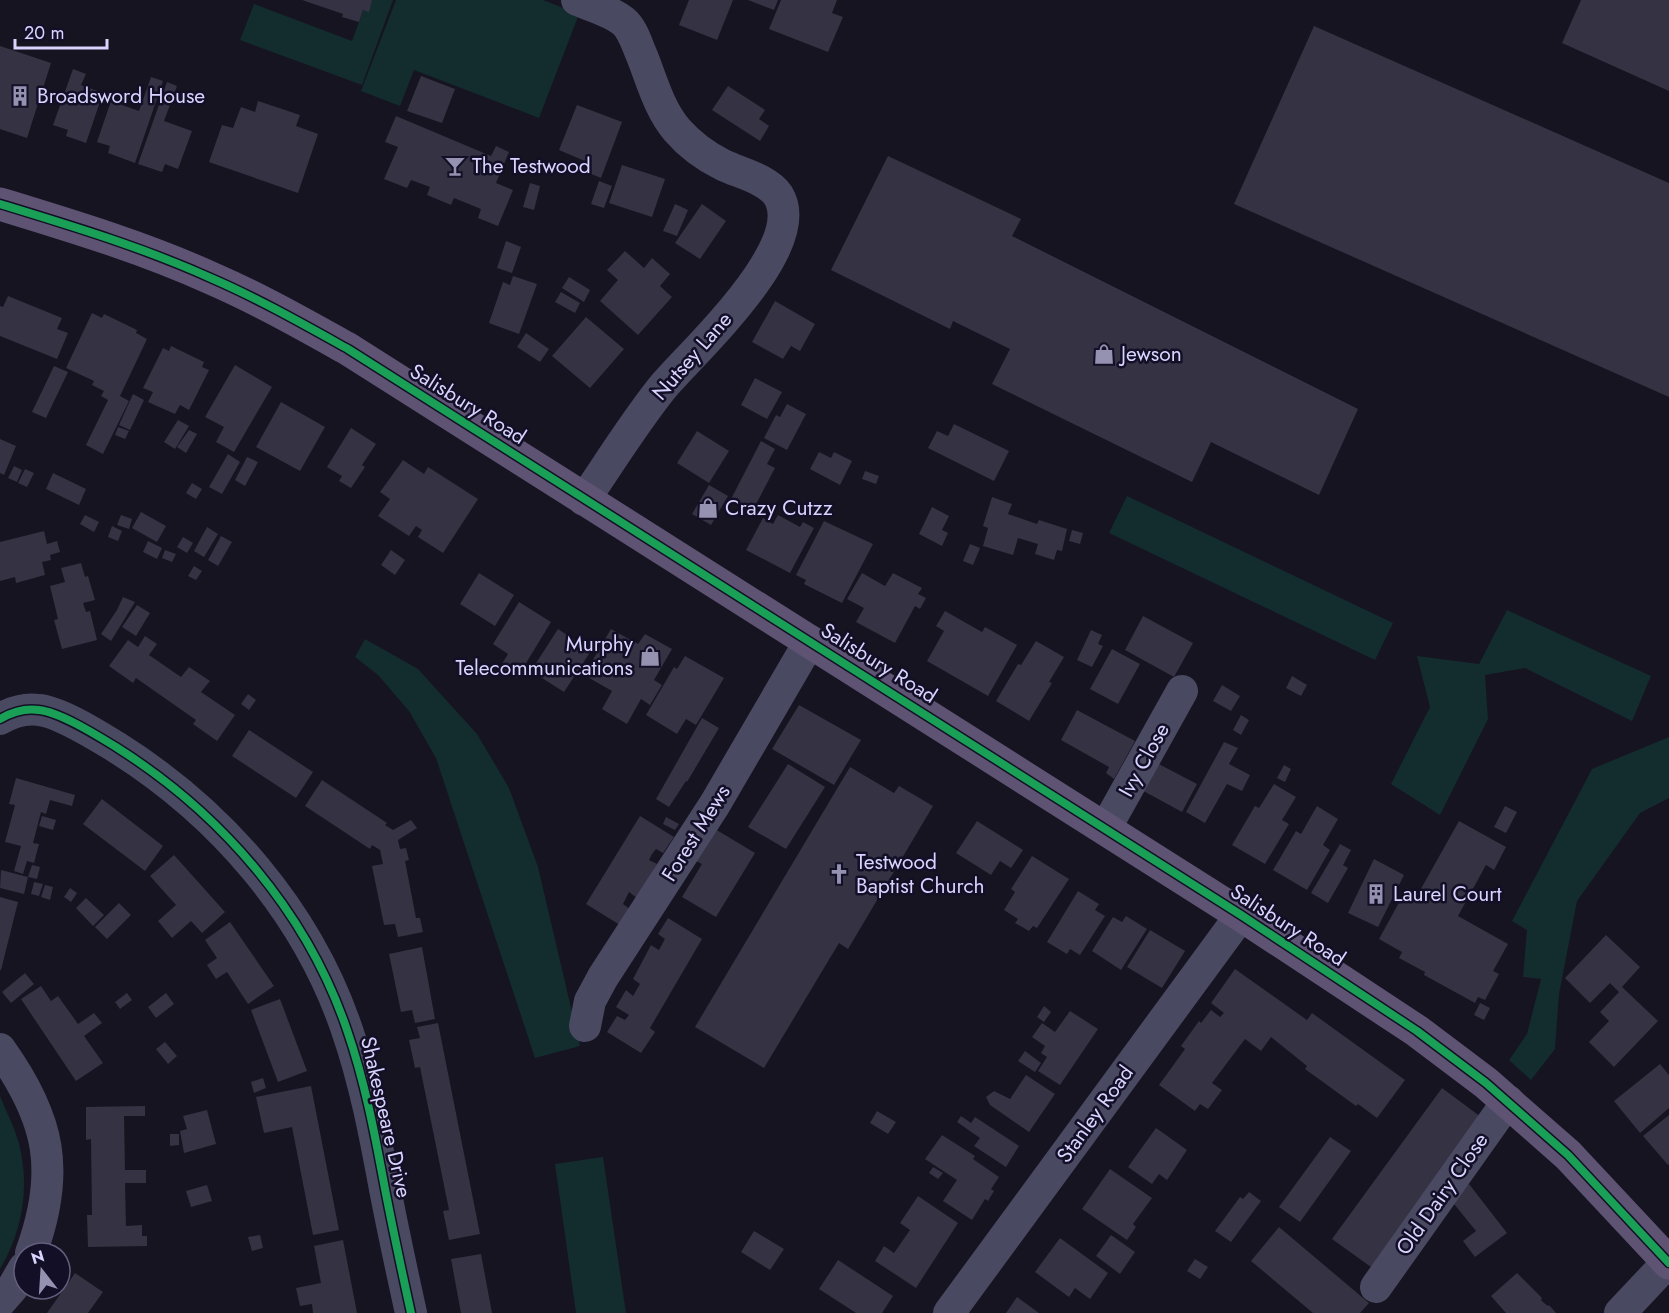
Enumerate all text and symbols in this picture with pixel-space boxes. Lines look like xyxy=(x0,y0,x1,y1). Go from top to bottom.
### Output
scale bar xyxy=(15,12,106,50)
text: 20 m xyxy=(24,20,64,46)
place label: Broadsword House xyxy=(37,81,205,111)
building icon: Broadsword House xyxy=(8,84,32,108)
place label: The Testwood xyxy=(472,151,591,181)
bar icon: The Testwood xyxy=(443,154,467,178)
street label: Nutsey Lane xyxy=(645,305,739,407)
place label: Jewson xyxy=(1118,339,1182,369)
shop icon: Jewson xyxy=(1092,342,1116,366)
street label: Salisbury Road xyxy=(404,356,532,452)
place label: Crazy Cutzz xyxy=(725,493,833,523)
shop icon: Crazy Cutzz xyxy=(696,496,720,520)
street label: Salisbury Road xyxy=(815,615,943,711)
place label: Murphy Telecommunications xyxy=(456,629,634,683)
shop icon: Murphy Telecommunications xyxy=(638,644,662,668)
street label: Ivy Close xyxy=(1111,717,1177,802)
street label: Forest Mews xyxy=(654,779,738,887)
place label: Testwood Baptist Church xyxy=(856,847,984,901)
church icon: Testwood Baptist Church xyxy=(827,862,851,886)
street label: Salisbury Road xyxy=(1224,876,1352,974)
place label: Laurel Court xyxy=(1393,879,1502,909)
building icon: Laurel Court xyxy=(1364,882,1388,906)
street label: Shakespeare Drive xyxy=(353,1034,419,1201)
street label: Stanley Road xyxy=(1049,1059,1141,1169)
street label: Old Dairy Close xyxy=(1389,1127,1495,1261)
north arrow xyxy=(12,1241,72,1301)
text: N xyxy=(28,1244,47,1270)

